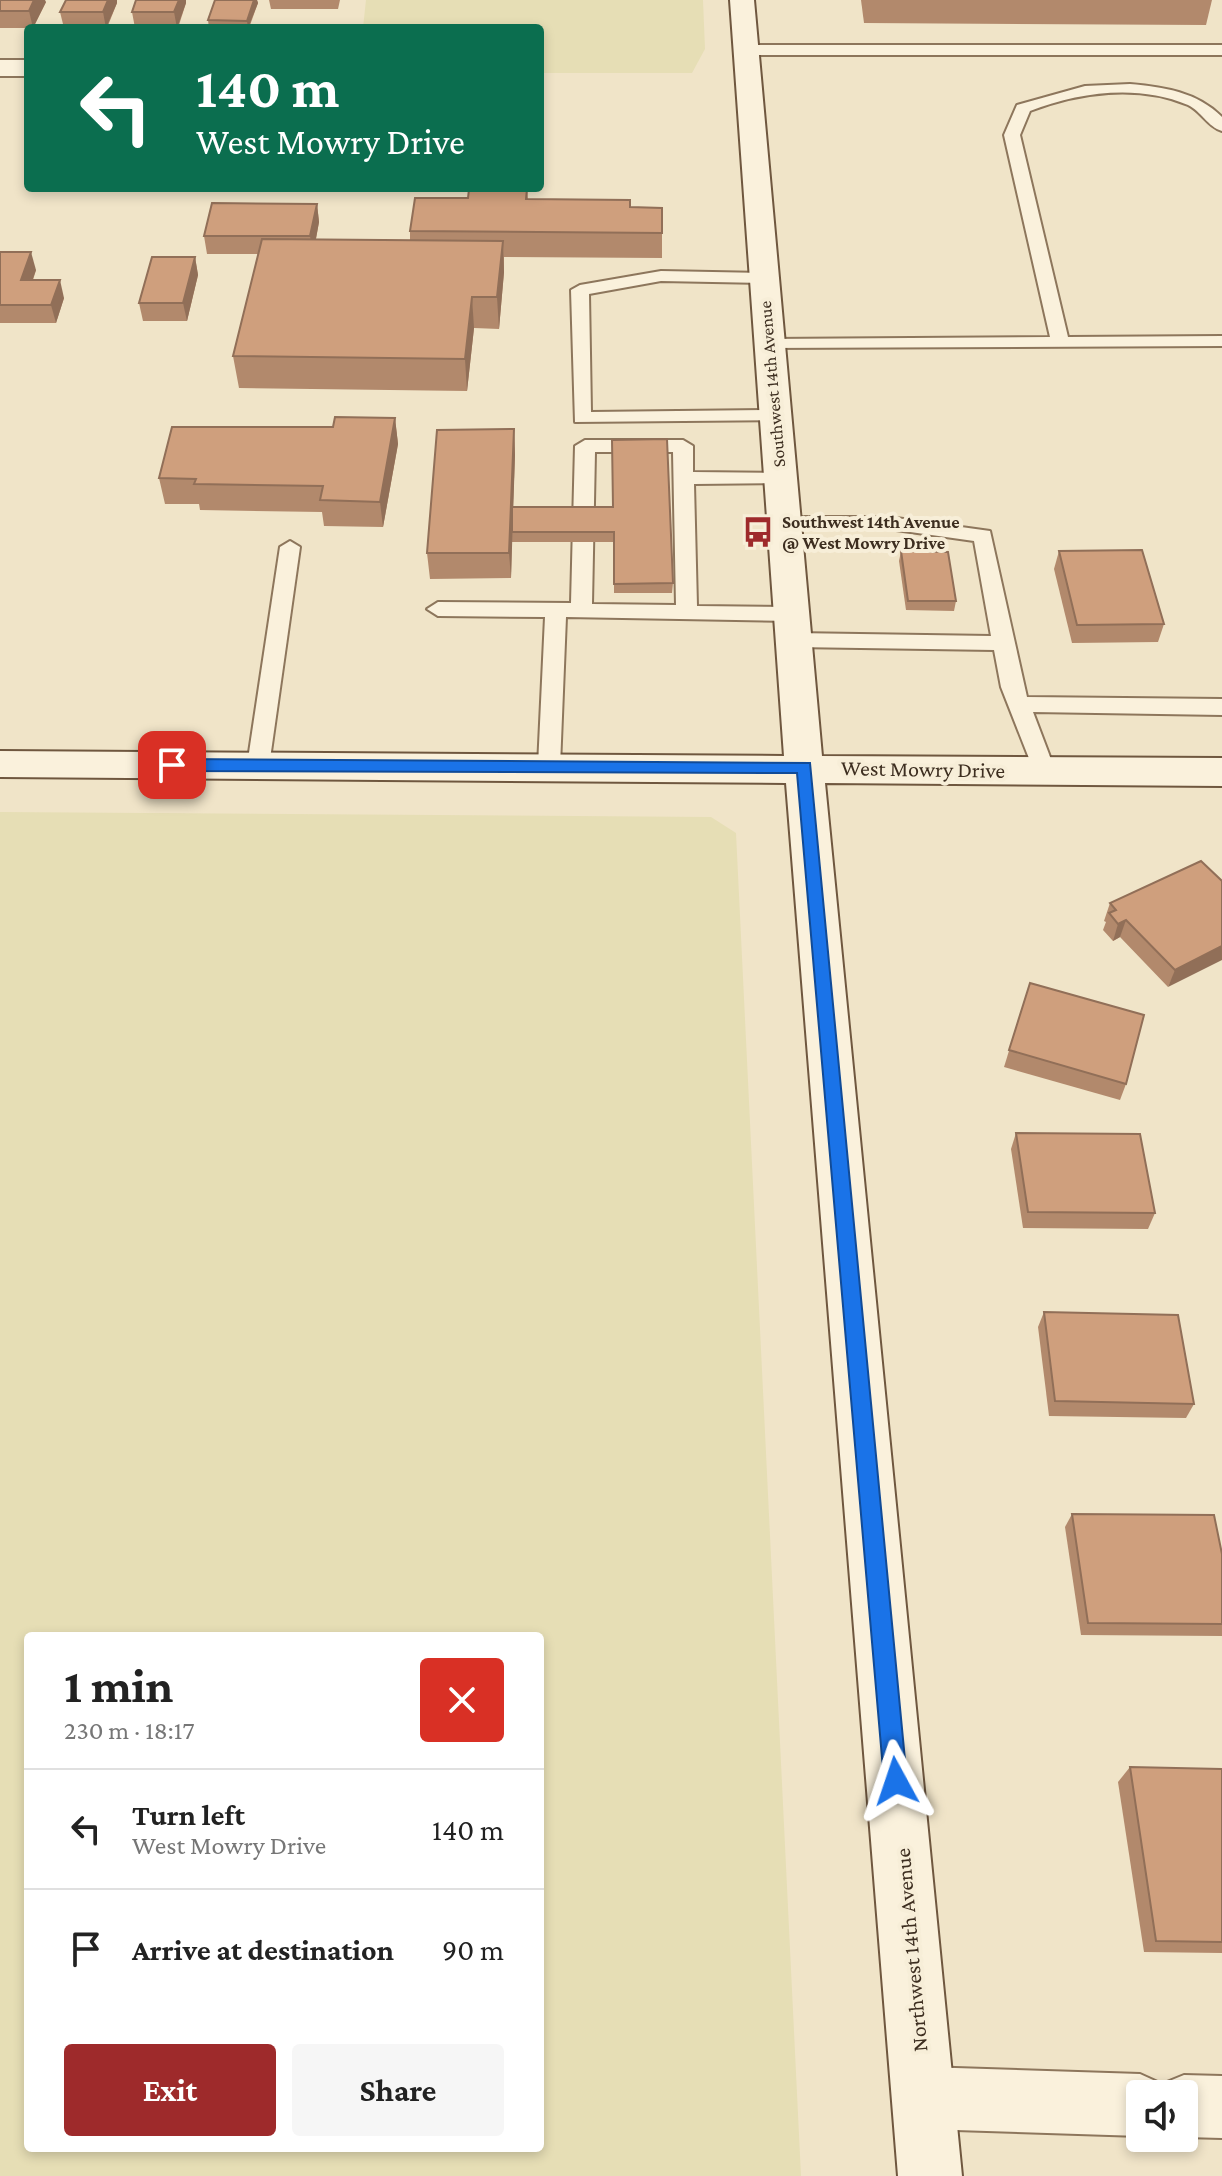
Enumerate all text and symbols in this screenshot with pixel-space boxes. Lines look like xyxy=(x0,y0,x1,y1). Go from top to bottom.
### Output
icon: left xyxy=(64,56,168,160)
text: 140 m xyxy=(196,57,339,119)
text: West Mowry Drive xyxy=(196,122,465,162)
street label: Southwest 14th Avenue xyxy=(755,300,789,468)
place label: Southwest 14th Avenue @ West Mowry Drive xyxy=(782,512,960,553)
bus stop icon: Southwest 14th Avenue @ West Mowry Drive xyxy=(741,515,775,549)
pin xyxy=(138,731,206,799)
icon: arrive xyxy=(150,743,194,787)
street label: West Mowry Drive xyxy=(841,755,1005,783)
button: close xyxy=(420,1658,504,1742)
text: 1 min xyxy=(64,1659,173,1712)
text: 230 m · 18:17 xyxy=(64,1716,194,1745)
position arrow xyxy=(854,1739,938,1823)
text: Turn left xyxy=(132,1798,245,1831)
icon: left xyxy=(64,1807,108,1851)
text: 140 m xyxy=(432,1813,504,1846)
text: West Mowry Drive xyxy=(132,1831,326,1860)
street label: Northwest 14th Avenue xyxy=(890,1847,932,2053)
icon: arrive xyxy=(64,1927,108,1971)
text: Arrive at destination xyxy=(132,1933,394,1966)
text: 90 m xyxy=(442,1933,504,1966)
button: Exit xyxy=(64,2044,276,2136)
button: Share xyxy=(292,2044,504,2136)
map controls xyxy=(1126,2080,1198,2152)
button: sound xyxy=(1126,2080,1198,2152)

